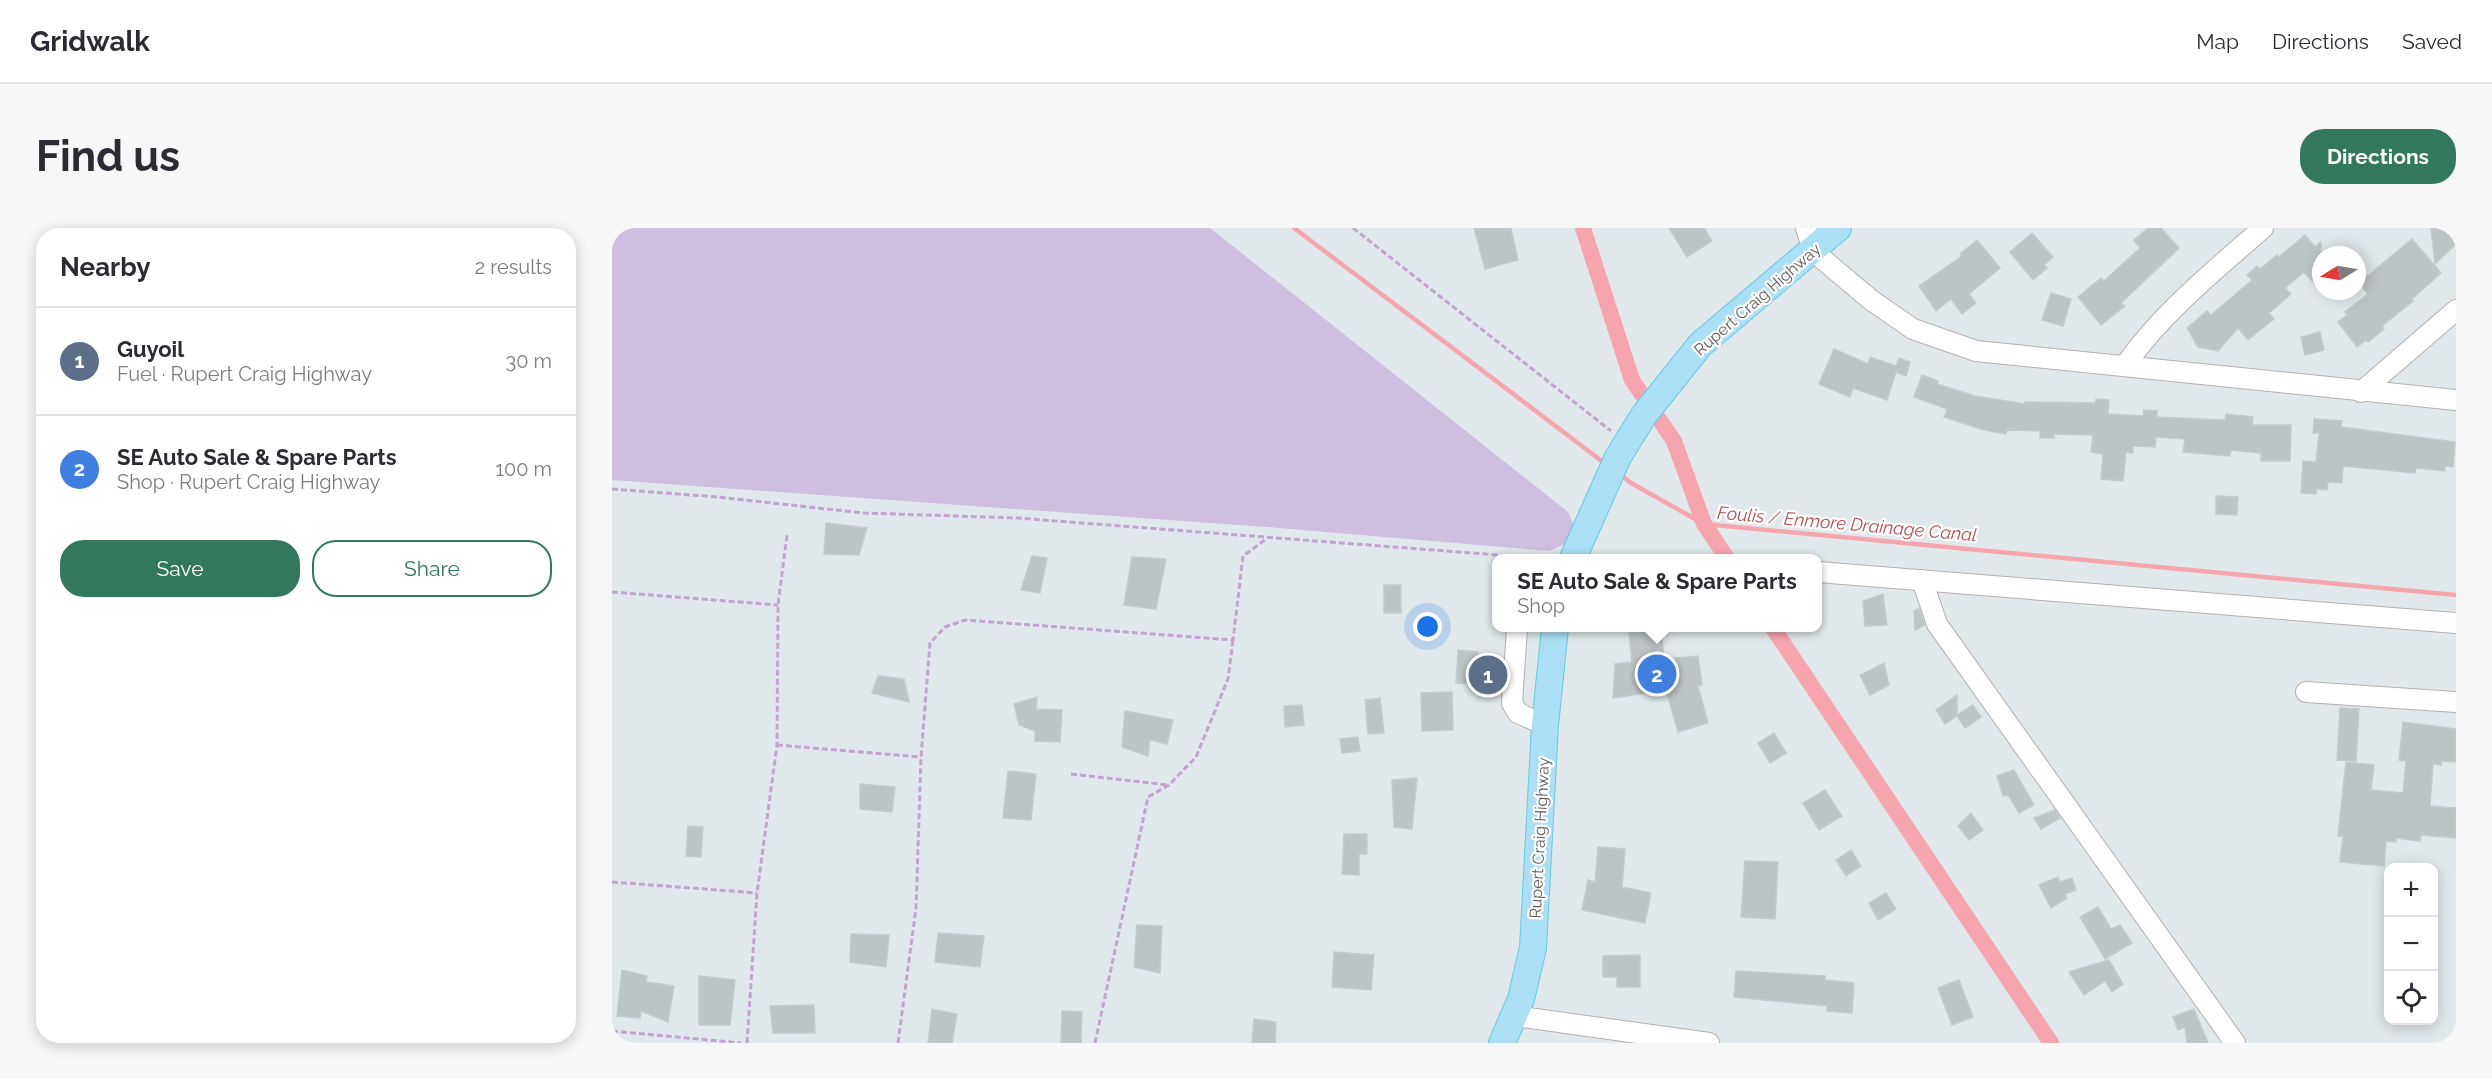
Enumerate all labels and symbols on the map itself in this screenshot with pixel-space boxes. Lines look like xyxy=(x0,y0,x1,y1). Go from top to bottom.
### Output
street label: Rupert Craig Highway xyxy=(1690,239,1825,359)
north arrow xyxy=(2312,246,2366,300)
water label: Foulis / Enmore Drainage Canal xyxy=(1716,502,1978,545)
your location xyxy=(1413,612,1442,641)
pin: 1 xyxy=(1468,652,1508,698)
pin: 2 xyxy=(1638,652,1676,696)
street label: Rupert Craig Highway xyxy=(1526,757,1553,919)

